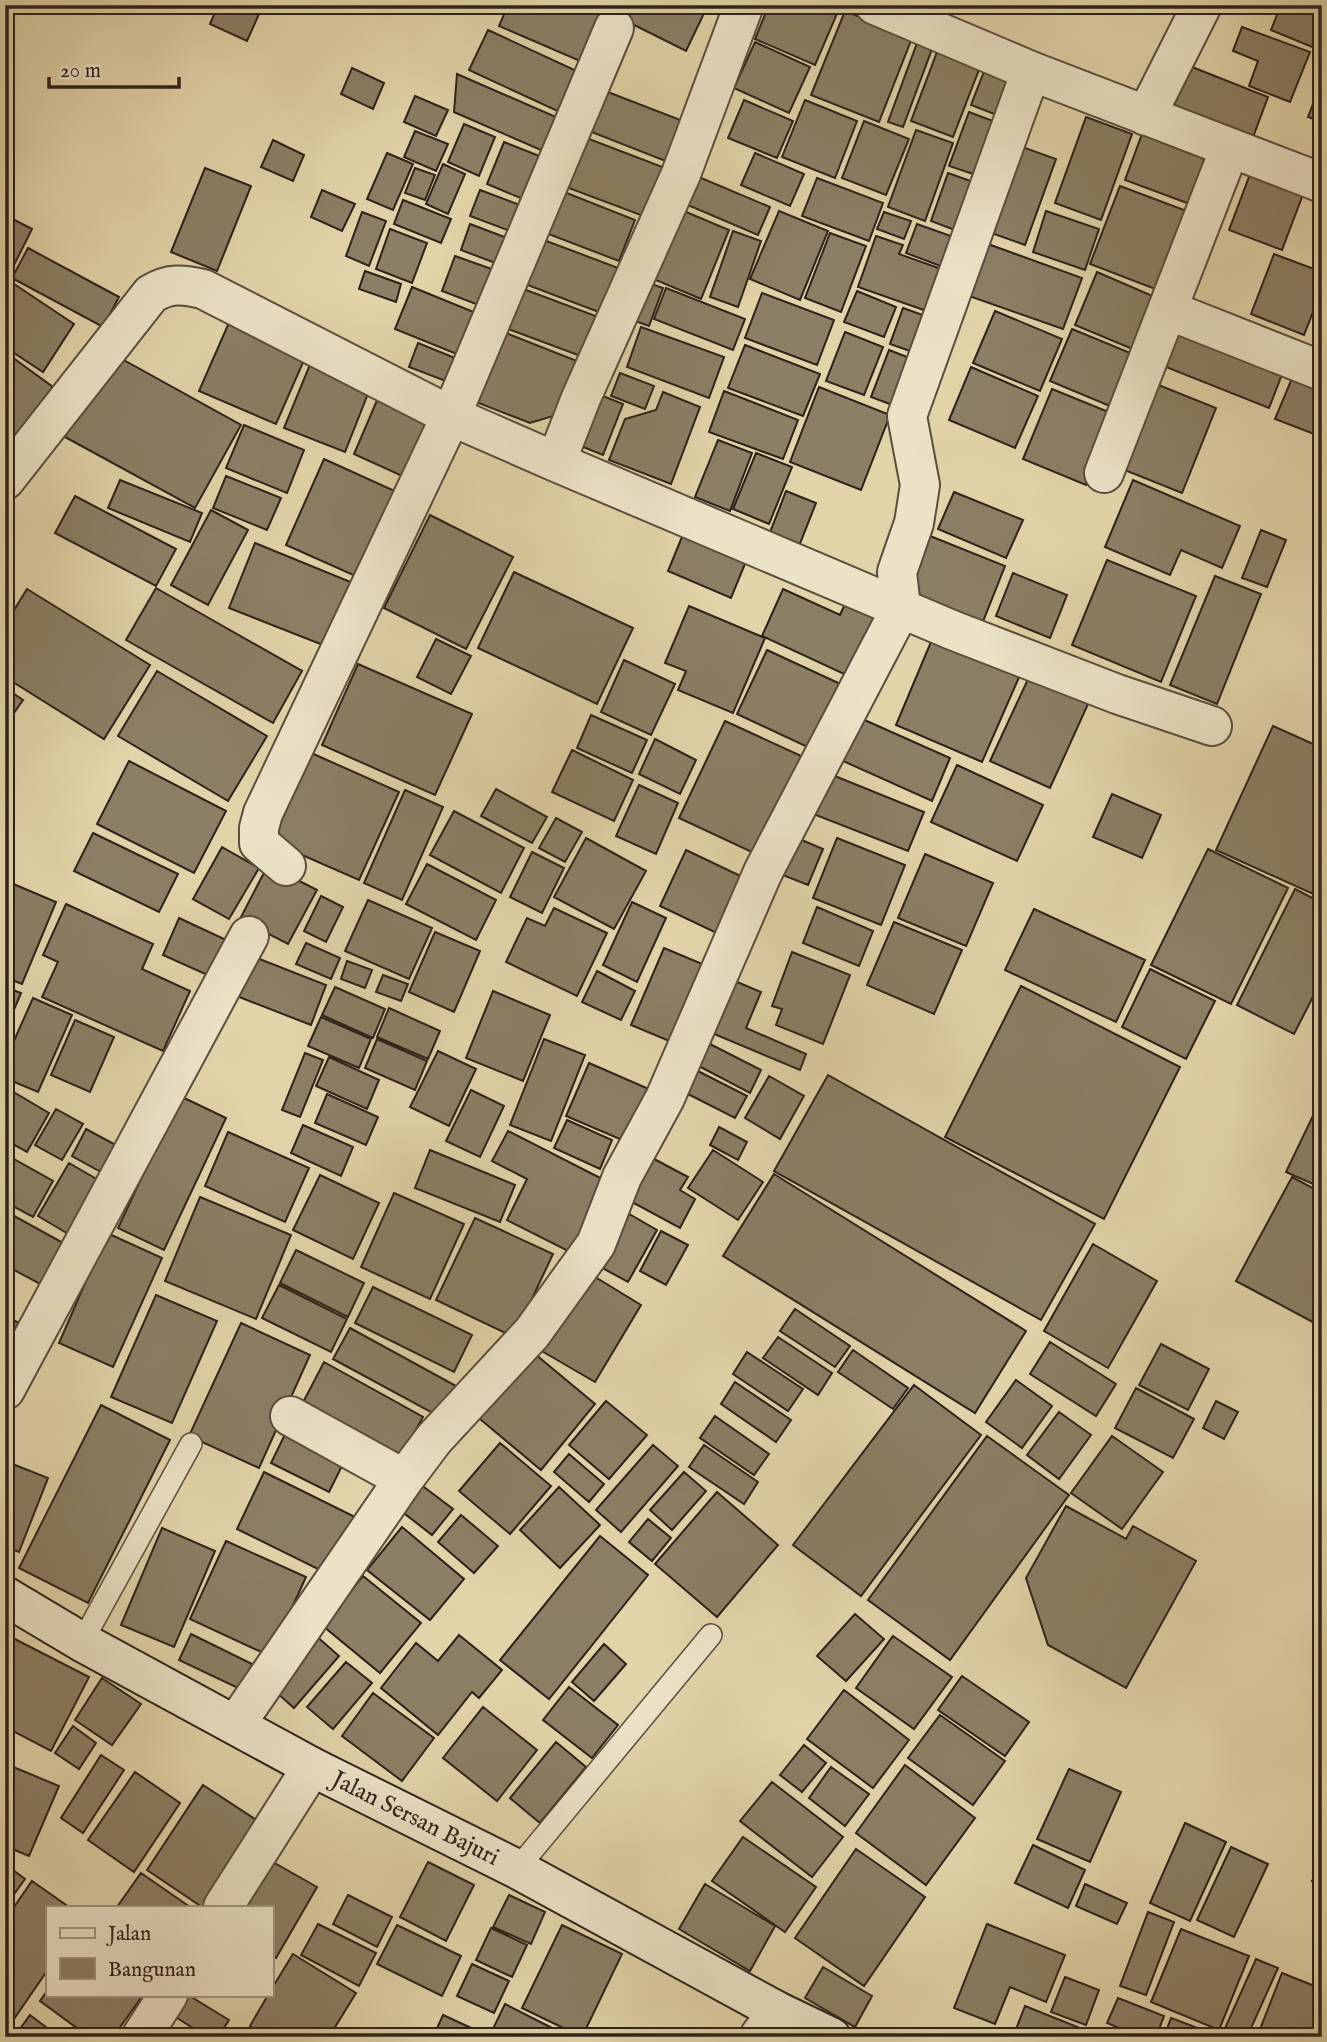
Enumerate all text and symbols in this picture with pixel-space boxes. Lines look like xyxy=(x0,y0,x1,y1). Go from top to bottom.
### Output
scale bar xyxy=(49,46,178,90)
text: 20 m xyxy=(60,58,101,85)
street label: Jalan Sersan Bajuri xyxy=(324,1762,504,1873)
legend xyxy=(46,1906,273,1996)
text: Jalan xyxy=(106,1921,151,1948)
text: Bangunan xyxy=(108,1957,196,1984)

